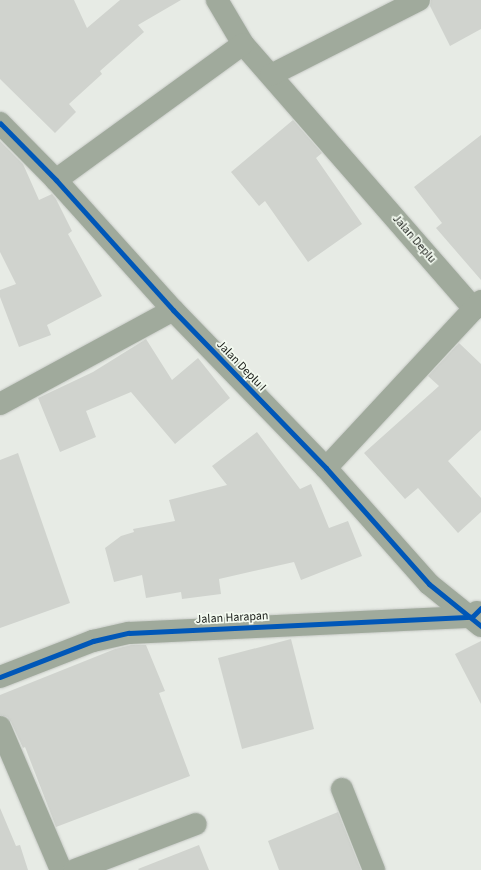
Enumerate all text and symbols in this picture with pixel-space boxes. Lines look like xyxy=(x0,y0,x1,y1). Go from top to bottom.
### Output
street label: Jalan Deplu xyxy=(389,212,439,266)
street label: Jalan Deplu I xyxy=(213,338,269,394)
street label: Jalan Harapan xyxy=(195,609,269,627)

